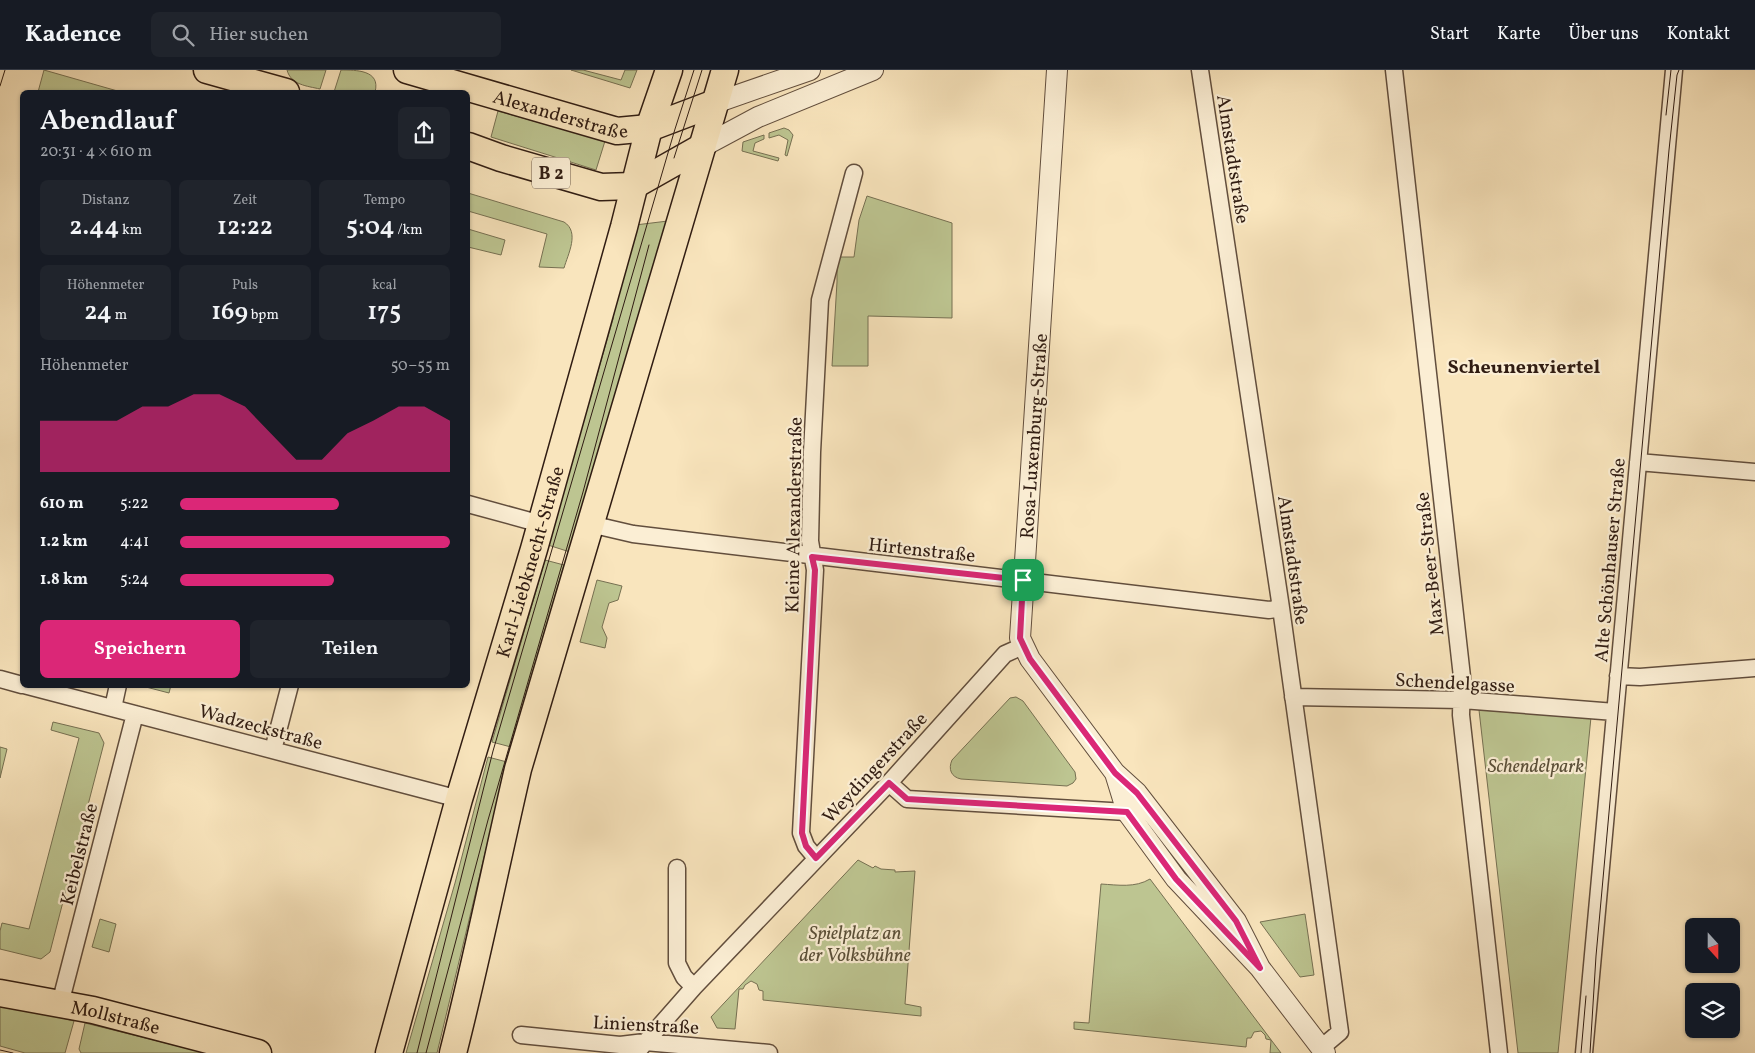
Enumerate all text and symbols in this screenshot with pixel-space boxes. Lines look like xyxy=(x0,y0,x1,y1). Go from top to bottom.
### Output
search box xyxy=(151,12,501,57)
text: Kadence xyxy=(25,18,121,52)
icon: search xyxy=(169,21,197,49)
text: Hier suchen xyxy=(209,22,309,48)
text: Start xyxy=(1430,22,1469,47)
text: Karte xyxy=(1497,22,1541,47)
text: Über uns xyxy=(1569,22,1639,47)
text: Kontakt xyxy=(1667,22,1730,47)
street label: Alexanderstraße xyxy=(490,85,629,146)
street label: Almstadtstraße xyxy=(1209,93,1255,226)
text: Abendlauf xyxy=(40,102,175,141)
button: share xyxy=(398,107,450,159)
text: 20:31 · 4 × 610 m xyxy=(40,141,152,163)
road number: B 2 xyxy=(532,158,570,189)
text: Distanz xyxy=(82,191,130,210)
text: Zeit xyxy=(233,191,257,210)
text: Tempo xyxy=(363,191,405,210)
text: 2.44 xyxy=(69,210,119,245)
text: 12:22 xyxy=(217,210,273,245)
text: 5:04 xyxy=(346,210,395,245)
text: km xyxy=(119,221,142,240)
text: /km xyxy=(395,221,423,240)
text: Höhenmeter xyxy=(67,276,144,295)
text: Puls xyxy=(232,276,258,295)
text: kcal xyxy=(372,276,397,295)
text: 24 xyxy=(84,295,112,330)
text: 169 xyxy=(211,295,248,330)
text: 175 xyxy=(367,295,401,330)
text: m xyxy=(112,306,127,325)
text: bpm xyxy=(248,306,279,325)
street label: Rosa-Luxemburg-Straße xyxy=(1015,332,1055,540)
district label: Scheunenviertel xyxy=(1448,354,1601,382)
text: Höhenmeter xyxy=(40,355,129,377)
text: 50–55 m xyxy=(391,355,450,377)
street label: Kleine Alexanderstraße xyxy=(780,417,810,613)
street label: Alte Schönhauser Straße xyxy=(1589,457,1633,663)
street label: Karl-Liebknecht-Straße xyxy=(491,463,572,661)
street label: Max-Beer-Straße xyxy=(1411,491,1451,637)
text: 610 m xyxy=(40,493,84,515)
text: 5:22 xyxy=(120,493,149,515)
street label: Almstadtstraße xyxy=(1270,494,1314,627)
text: 1.2 km xyxy=(40,531,88,553)
text: 4:41 xyxy=(120,531,149,553)
street label: Hirtenstraße xyxy=(867,532,977,570)
pin xyxy=(1002,559,1044,601)
icon: arrive xyxy=(1009,566,1037,594)
text: 1.8 km xyxy=(40,569,88,591)
text: 5:24 xyxy=(120,569,149,591)
button: Speichern xyxy=(40,620,240,678)
button: Teilen xyxy=(250,620,450,678)
street label: Schendelgasse xyxy=(1394,668,1516,700)
street label: Wadzeckstraße xyxy=(196,699,325,757)
street label: Weydingerstraße xyxy=(817,707,934,830)
park label: Schendelpark xyxy=(1488,754,1584,780)
street label: Keibelstraße xyxy=(55,801,105,908)
north arrow xyxy=(1685,918,1740,972)
map controls xyxy=(1685,918,1740,1038)
park label: Spielplatz an der Volksbühne xyxy=(799,921,911,969)
button: layers xyxy=(1685,983,1740,1038)
street label: Mollstraße xyxy=(68,995,163,1042)
street label: Linienstraße xyxy=(592,1010,700,1042)

